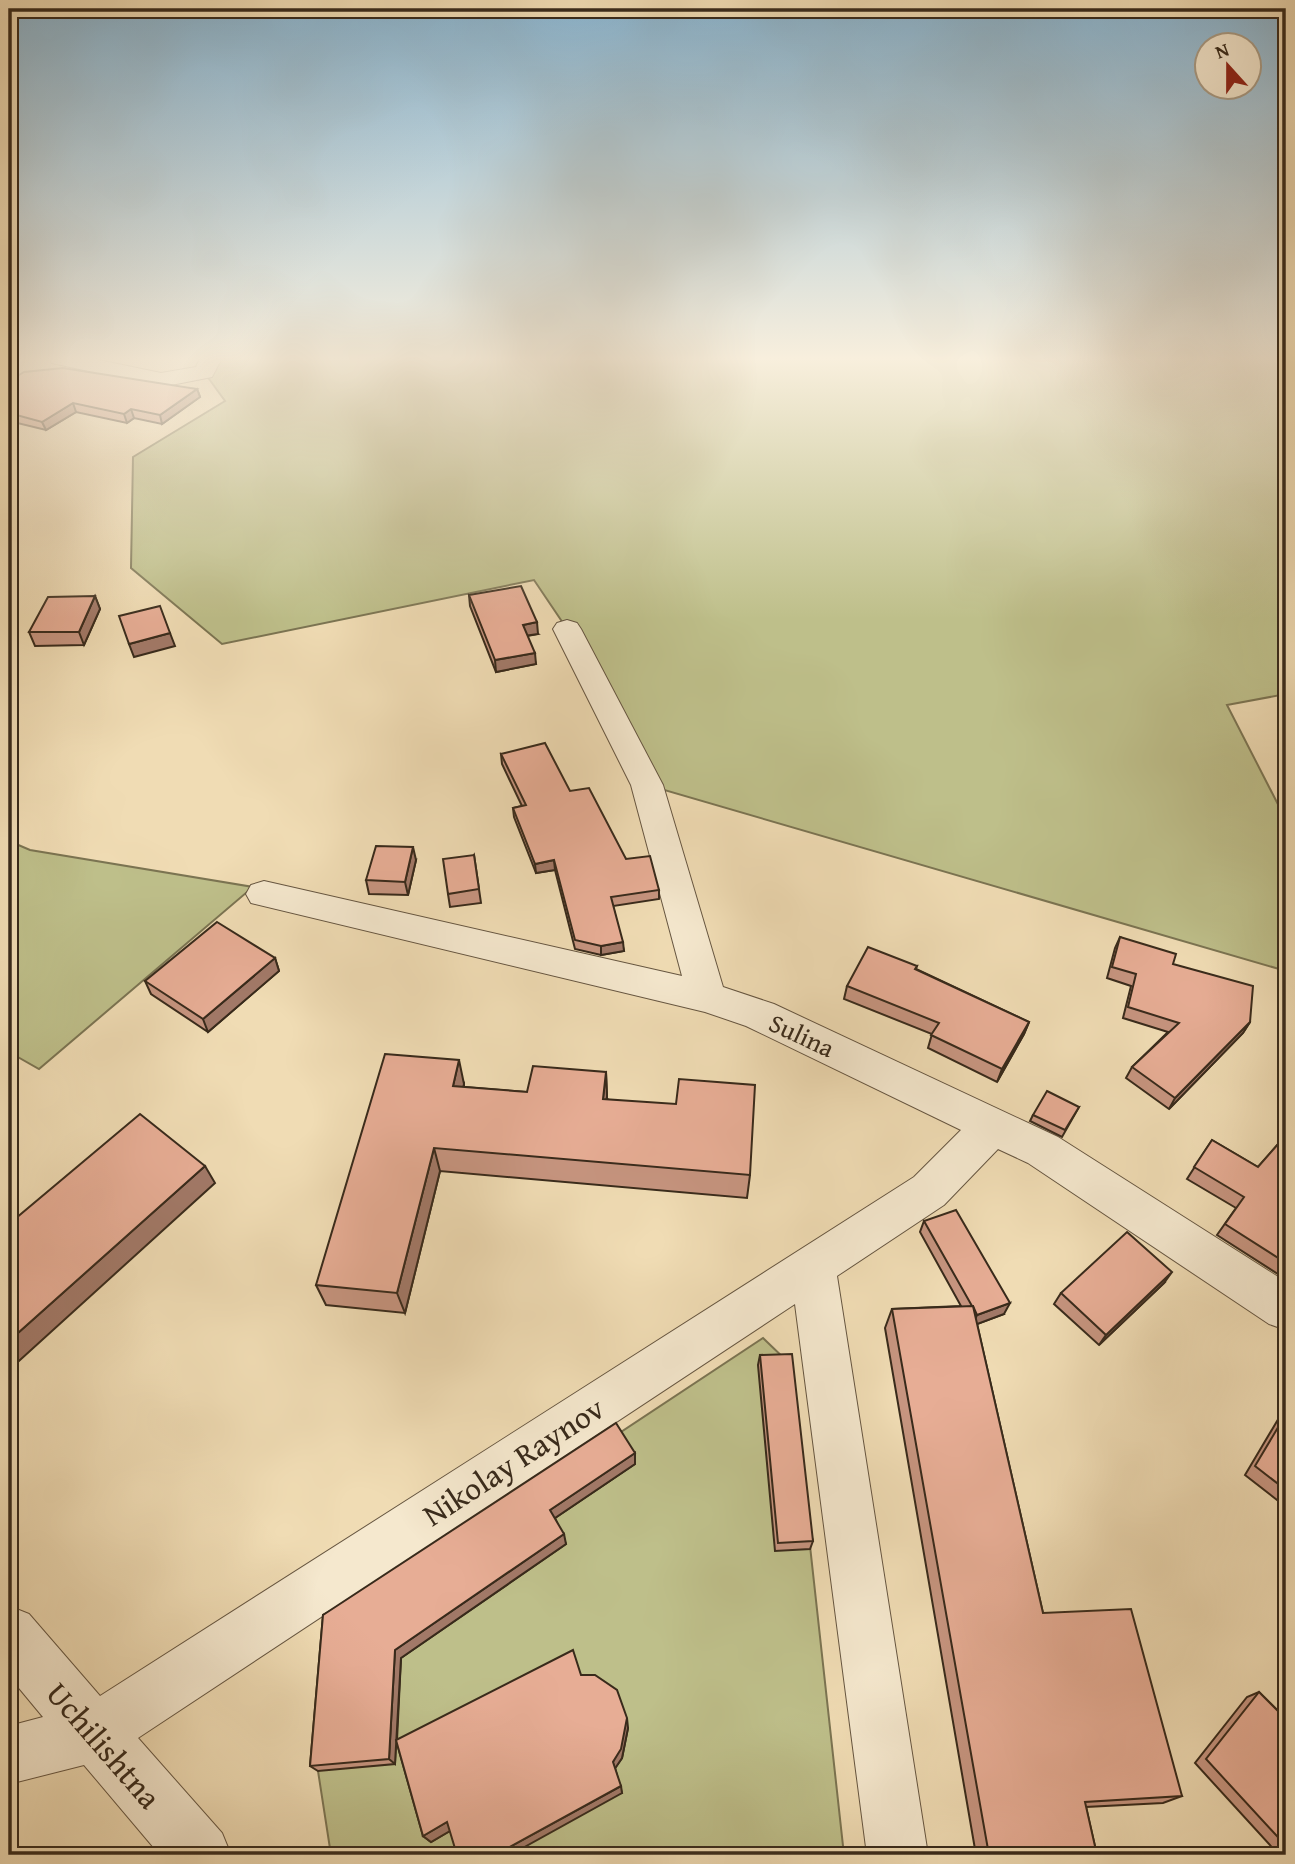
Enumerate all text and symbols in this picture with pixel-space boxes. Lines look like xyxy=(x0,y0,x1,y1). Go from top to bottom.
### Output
north arrow xyxy=(1194,32,1264,102)
text: N xyxy=(1211,35,1233,65)
street label: Sulina xyxy=(763,1003,842,1067)
street label: Nikolay Raynov xyxy=(413,1385,613,1537)
street label: Uchilishtna xyxy=(35,1671,173,1819)

